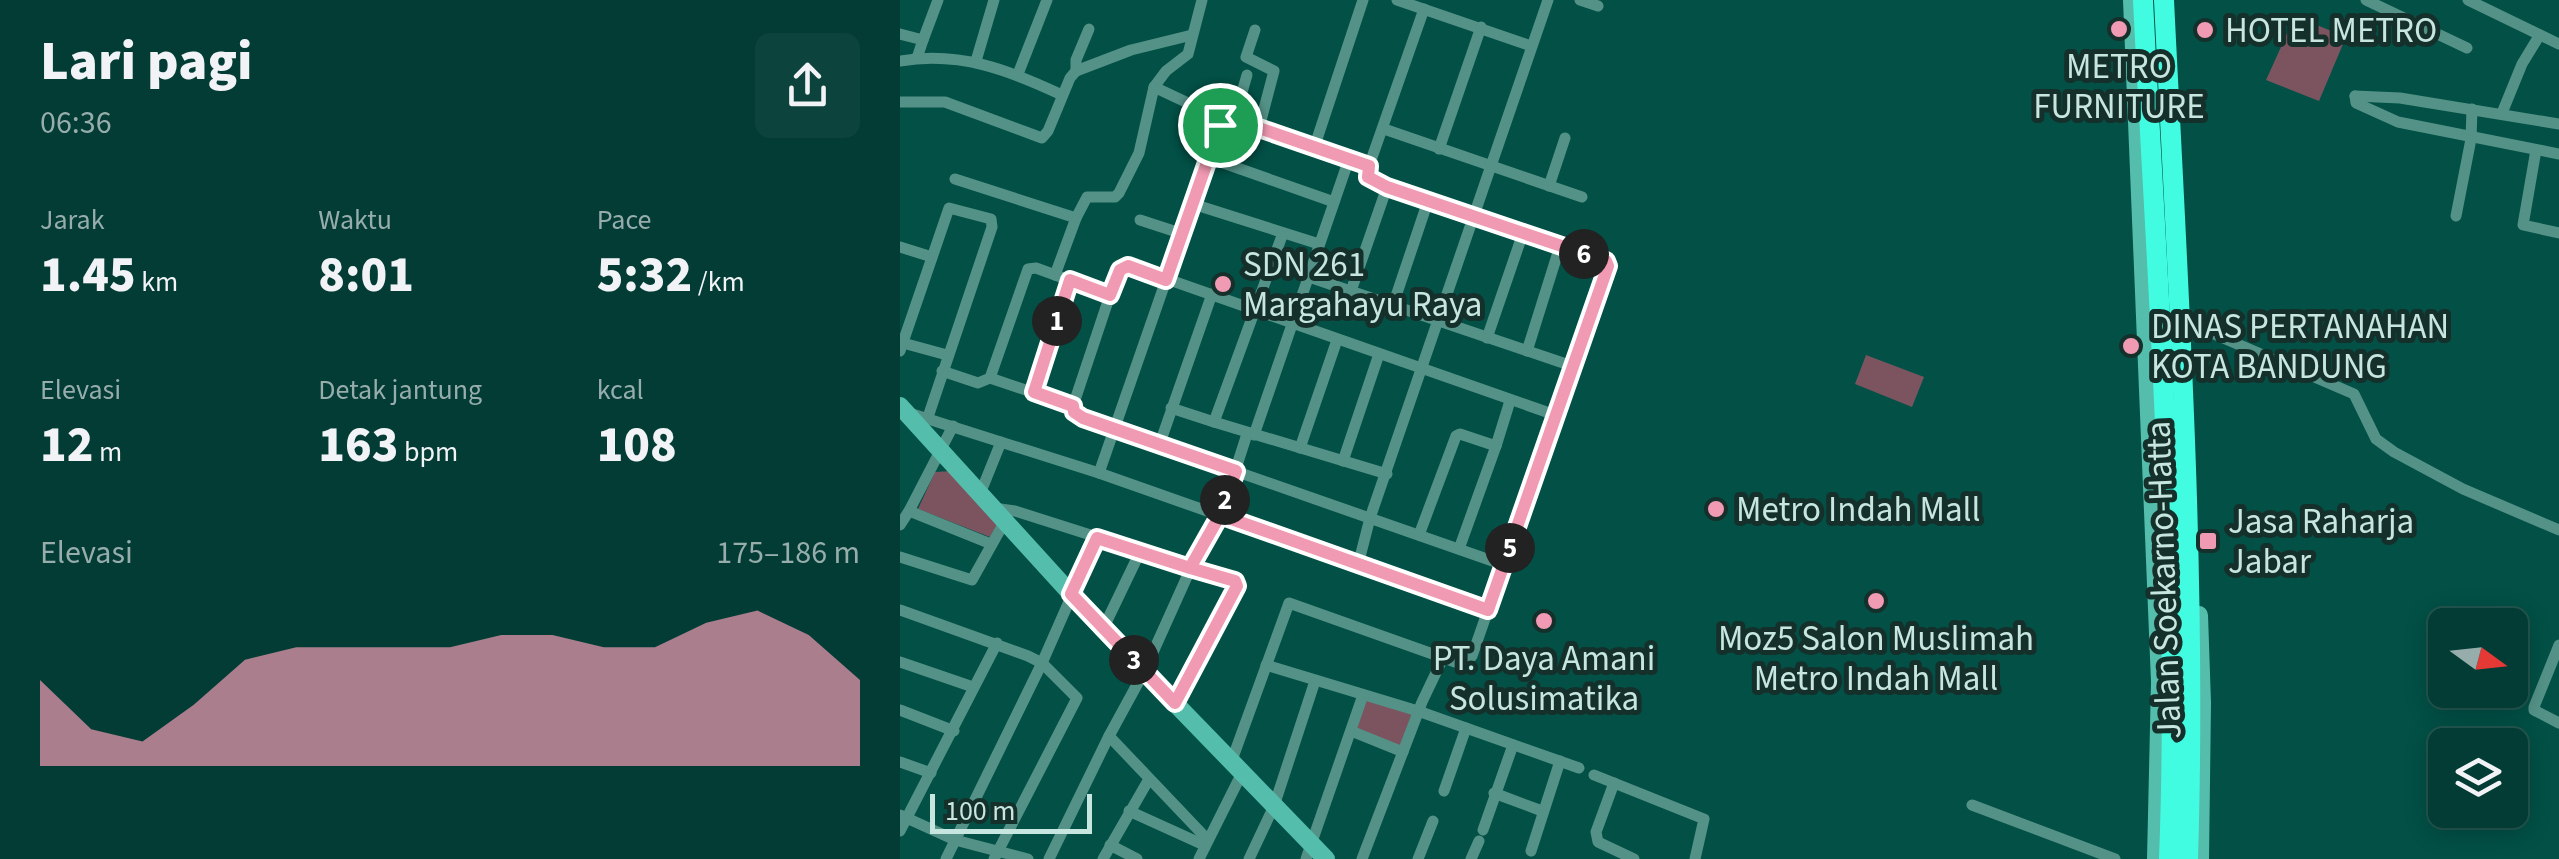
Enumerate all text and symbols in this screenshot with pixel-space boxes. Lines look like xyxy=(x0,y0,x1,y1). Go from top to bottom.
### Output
place label: HOTEL METRO xyxy=(2225,6,2437,56)
marker: METRO FURNITURE xyxy=(2108,18,2130,40)
marker: HOTEL METRO xyxy=(2194,19,2216,41)
text: Lari pagi xyxy=(40,23,253,101)
button: share xyxy=(755,33,860,138)
place label: METRO FURNITURE xyxy=(2033,42,2205,132)
pin xyxy=(1178,83,1263,168)
icon: arrive xyxy=(1193,98,1248,153)
text: 06:36 xyxy=(40,100,112,146)
text: Jarak xyxy=(40,200,105,240)
text: Waktu xyxy=(318,200,392,240)
text: Pace xyxy=(597,200,652,240)
pin: 6 xyxy=(1559,229,1609,279)
text: 6 xyxy=(1577,234,1591,274)
text: 1.45 xyxy=(40,240,136,311)
text: 8:01 xyxy=(318,240,414,311)
text: 5:32 xyxy=(597,240,692,311)
place label: SDN 261 Margahayu Raya xyxy=(1243,240,1482,330)
text: km xyxy=(136,262,178,302)
text: /km xyxy=(692,262,745,302)
marker: SDN 261 Margahayu Raya xyxy=(1212,273,1234,295)
pin: 1 xyxy=(1032,296,1082,346)
text: 1 xyxy=(1050,301,1064,341)
place label: DINAS PERTANAHAN KOTA BANDUNG xyxy=(2151,302,2449,392)
marker: DINAS PERTANAHAN KOTA BANDUNG xyxy=(2120,335,2142,357)
text: Elevasi xyxy=(40,370,121,410)
text: Detak jantung xyxy=(318,370,482,410)
text: kcal xyxy=(597,370,644,410)
text: 12 xyxy=(40,410,93,481)
text: 163 xyxy=(318,410,398,481)
text: 108 xyxy=(597,410,677,481)
street label: Jalan Soekarno-Hatta xyxy=(2133,420,2195,740)
text: m xyxy=(93,432,122,472)
text: bpm xyxy=(398,432,458,472)
pin: 2 xyxy=(1200,475,1250,525)
text: 2 xyxy=(1218,480,1232,520)
place label: Metro Indah Mall xyxy=(1736,485,1980,535)
place label: Jasa Raharja Jabar xyxy=(2228,497,2414,587)
marker: Metro Indah Mall xyxy=(1705,498,1727,520)
pin: 5 xyxy=(1485,523,1535,573)
text: 5 xyxy=(1503,528,1517,568)
text: Elevasi xyxy=(40,530,133,576)
text: 175–186 m xyxy=(716,530,860,576)
marker: Jasa Raharja Jabar xyxy=(2197,530,2219,552)
marker: Moz5 Salon Muslimah Metro Indah Mall xyxy=(1865,590,1887,612)
north arrow xyxy=(2428,608,2528,708)
map controls xyxy=(2428,608,2528,828)
marker: PT. Daya Amani Solusimatika xyxy=(1533,610,1555,632)
place label: Moz5 Salon Muslimah Metro Indah Mall xyxy=(1718,614,2034,704)
place label: PT. Daya Amani Solusimatika xyxy=(1433,634,1655,724)
pin: 3 xyxy=(1109,635,1159,685)
text: 3 xyxy=(1127,640,1141,680)
button: layers xyxy=(2428,728,2528,828)
scale bar xyxy=(930,789,1092,834)
text: 100 m xyxy=(945,791,1016,831)

